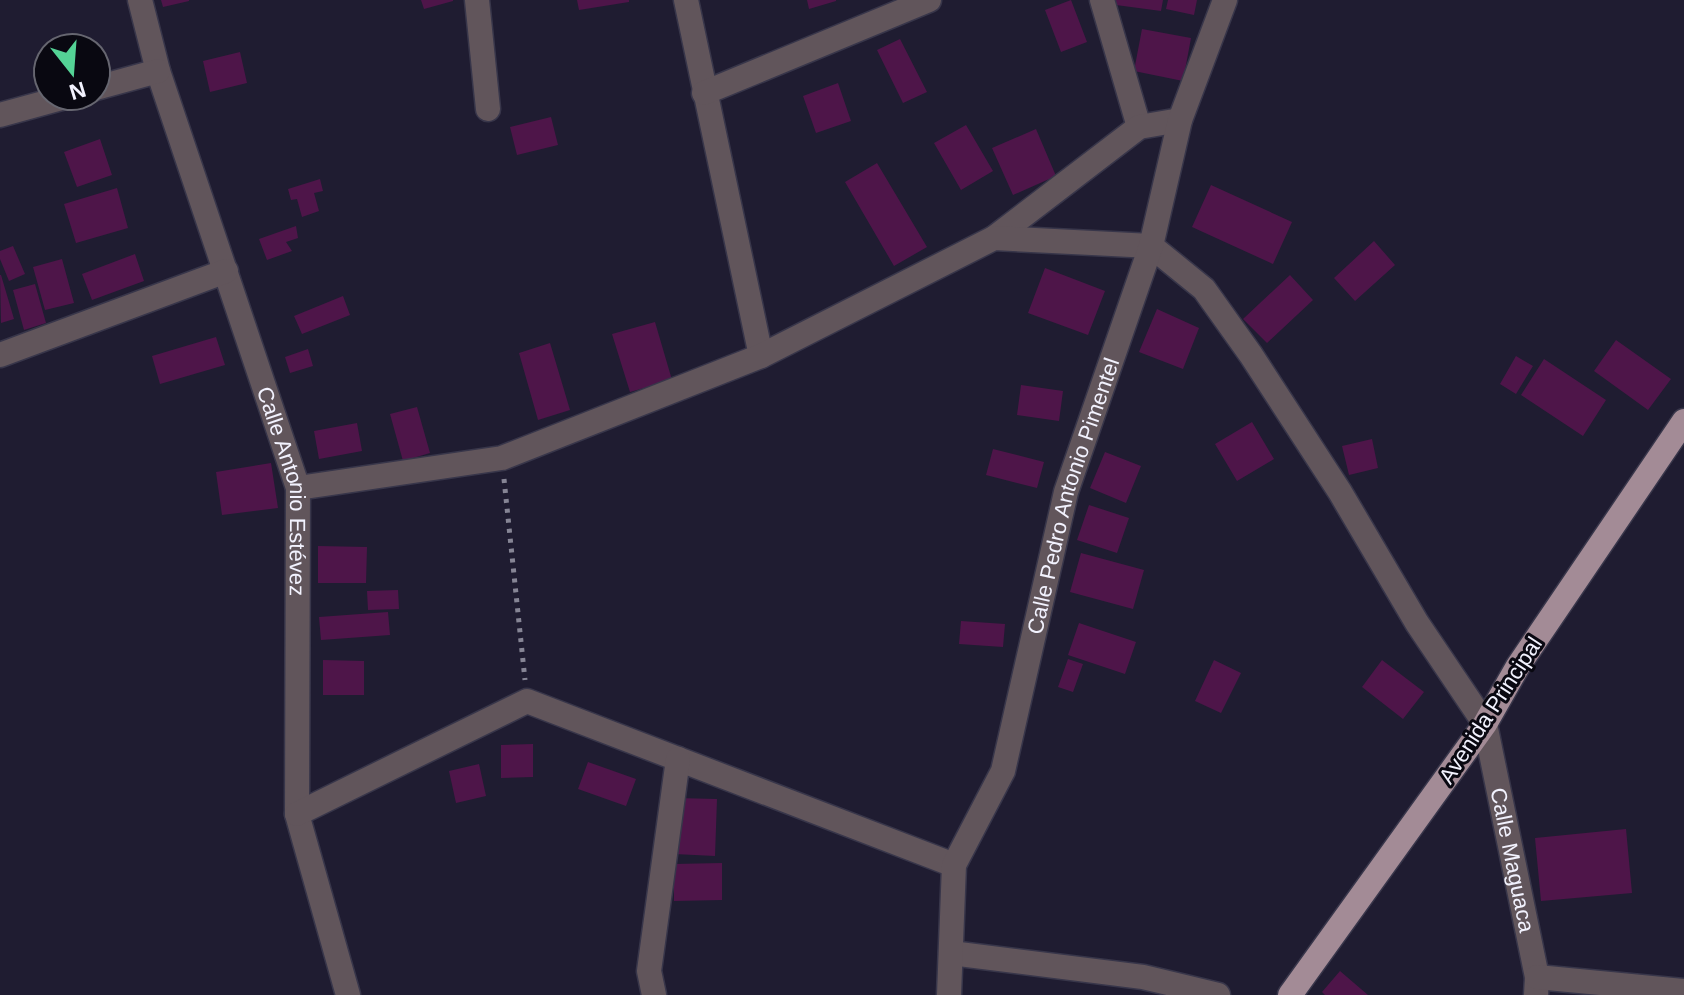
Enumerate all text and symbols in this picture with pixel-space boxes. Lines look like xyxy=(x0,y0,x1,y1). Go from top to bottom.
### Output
north arrow xyxy=(32,32,112,112)
text: N xyxy=(66,76,89,105)
street label: Calle Pedro Antonio Pimentel xyxy=(1022,355,1124,637)
street label: Calle Antonio Estévez xyxy=(252,383,310,596)
street label: Avenida Principal xyxy=(1434,632,1547,788)
street label: Calle Maguaca xyxy=(1485,786,1540,935)

